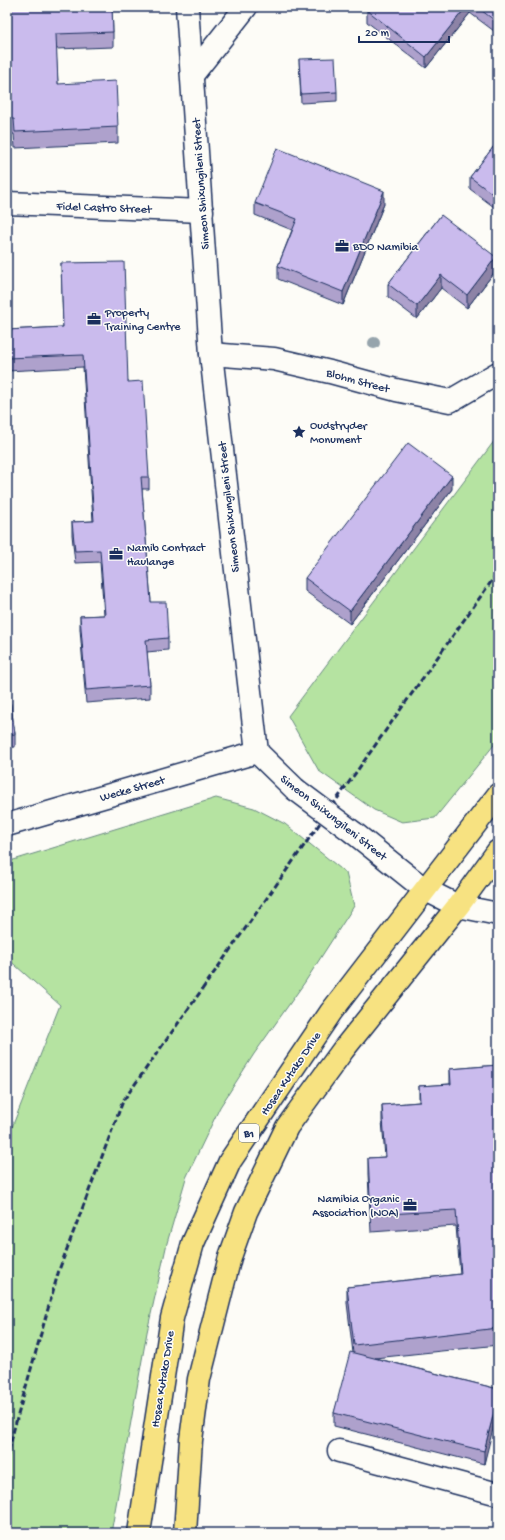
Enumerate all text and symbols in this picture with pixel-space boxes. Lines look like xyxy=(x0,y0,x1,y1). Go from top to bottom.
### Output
scale bar xyxy=(359,18,449,44)
text: 20 m xyxy=(365,27,390,41)
street label: Simeon Shixungileni Street xyxy=(190,117,214,250)
street label: Fidel Castro Street xyxy=(55,200,153,218)
office icon: BDO Namibia xyxy=(334,238,350,254)
place label: BDO Namibia xyxy=(352,241,419,255)
place label: Property Training Centre xyxy=(104,307,181,335)
office icon: Property Training Centre xyxy=(86,311,102,327)
street label: Blohm Street xyxy=(323,367,392,397)
place label: Oudstryder Monument xyxy=(310,420,369,448)
place icon: Oudstryder Monument xyxy=(291,424,307,440)
street label: Simeon Shixungileni Street xyxy=(216,440,244,573)
place label: Namib Contract Haulange xyxy=(127,542,206,570)
office icon: Namib Contract Haulange xyxy=(108,546,124,562)
street label: Simeon Shixungileni Street xyxy=(277,773,390,865)
street label: Wecke Street xyxy=(98,774,168,806)
street label: Hosea Kutako Drive xyxy=(259,1029,325,1118)
road number: B1 xyxy=(239,1124,259,1142)
place label: Namibia Organic Association (NOA) xyxy=(312,1193,400,1221)
office icon: Namibia Organic Association (NOA) xyxy=(402,1197,418,1213)
street label: Hosea Kutako Drive xyxy=(149,1329,179,1429)

